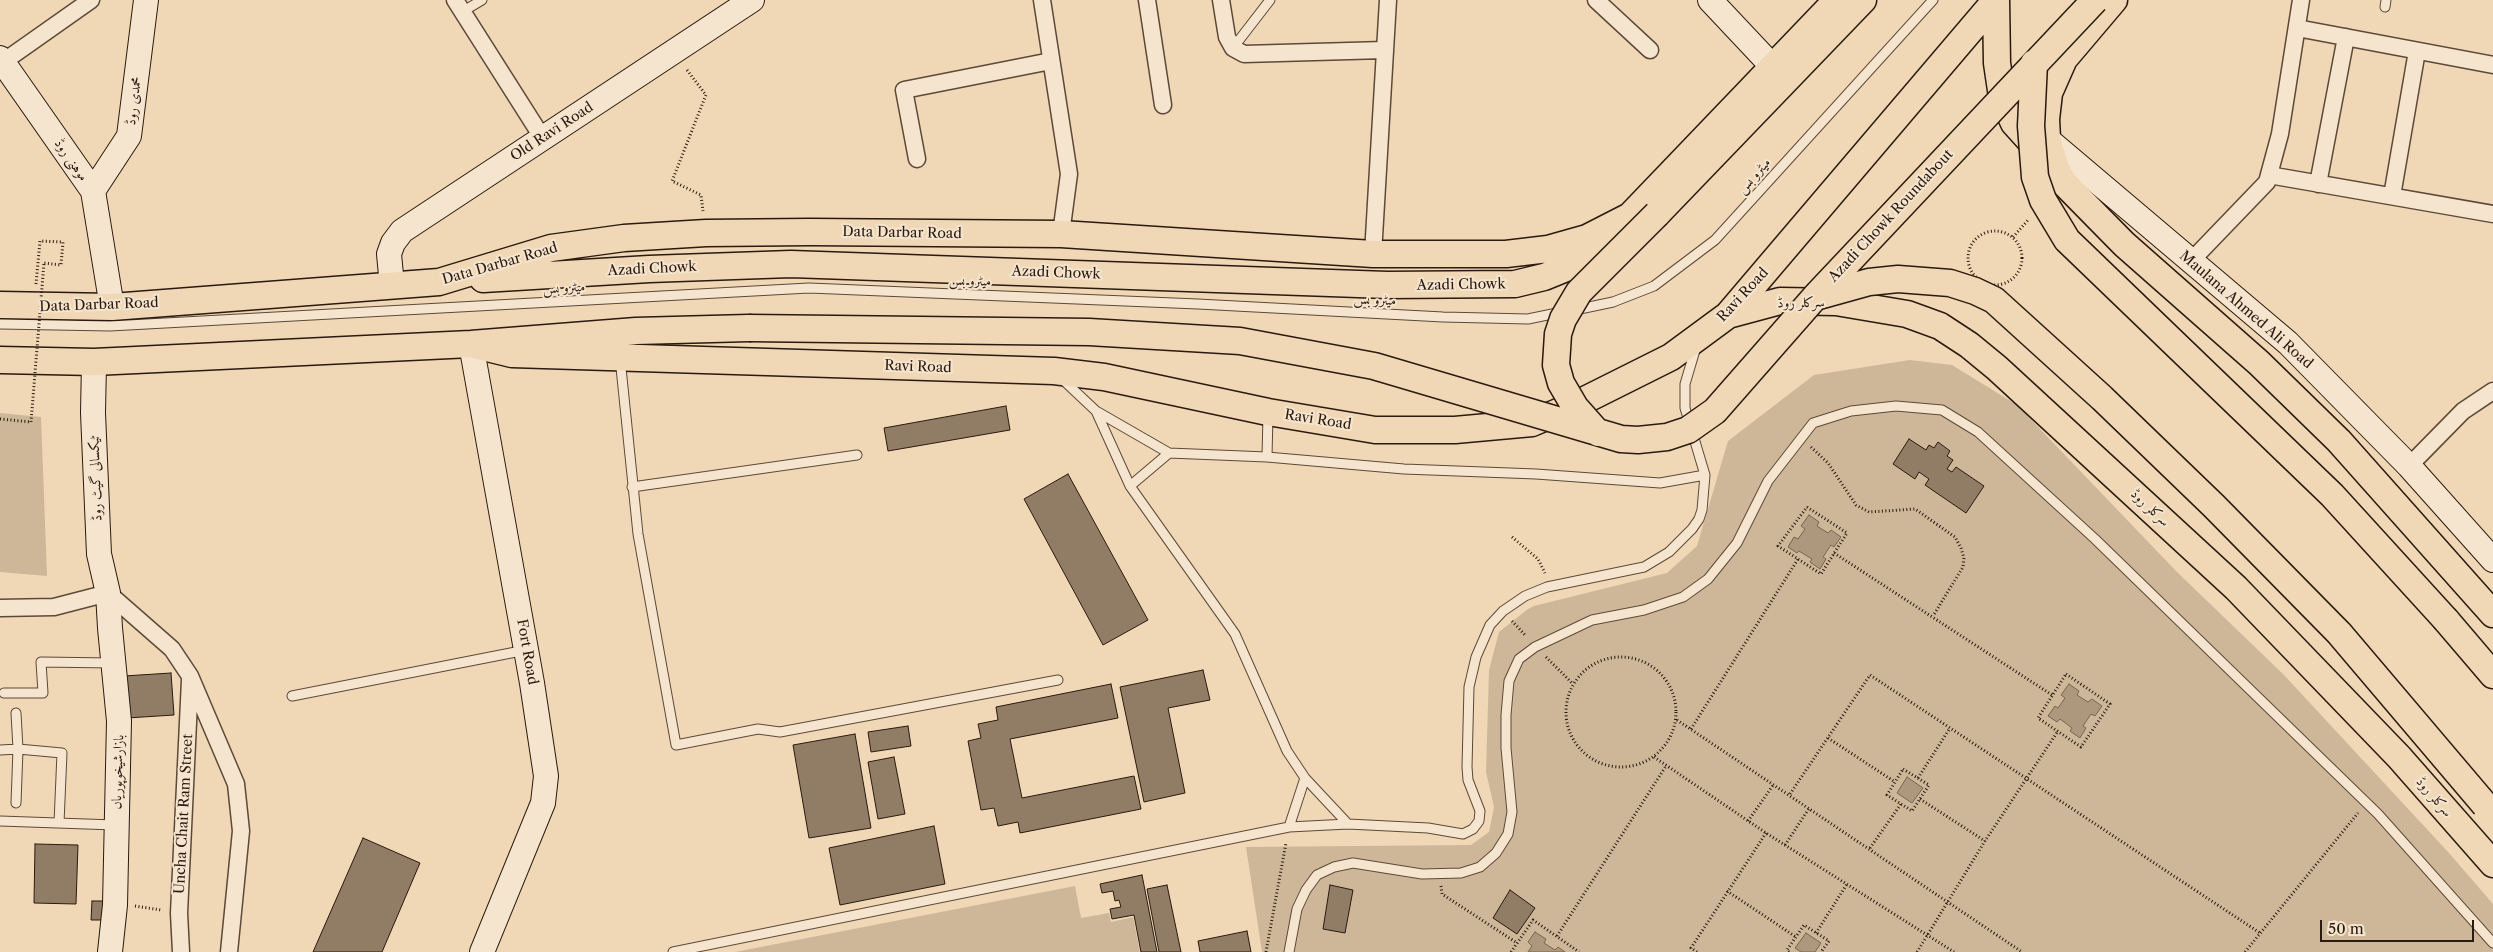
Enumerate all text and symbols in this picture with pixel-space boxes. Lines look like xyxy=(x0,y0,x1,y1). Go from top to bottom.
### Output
street label: محمدی روڈ xyxy=(123,76,145,126)
street label: Old Ravi Road xyxy=(507,99,597,165)
street label: موہنی روڈ xyxy=(50,136,92,184)
street label: Azadi Chowk Roundabout xyxy=(1825,146,1957,286)
street label: میٹرو بس xyxy=(1734,155,1774,197)
street label: Data Darbar Road xyxy=(842,224,962,242)
street label: Data Darbar Road xyxy=(440,239,560,289)
street label: Maulana Ahmed Ali Road xyxy=(2176,248,2316,372)
street label: Azadi Chowk xyxy=(607,258,697,280)
street label: Azadi Chowk xyxy=(1011,263,1101,283)
street label: Ravi Road xyxy=(1714,265,1772,325)
street label: میٹرو بس xyxy=(949,272,991,290)
street label: Azadi Chowk xyxy=(1416,276,1506,294)
street label: میٹرو بس xyxy=(542,279,586,297)
street label: میٹرو بس xyxy=(1353,291,1397,309)
street label: سرکلر روڈ xyxy=(1777,294,1825,312)
street label: Data Darbar Road xyxy=(39,295,159,315)
street label: Ravi Road xyxy=(884,357,952,377)
street label: Ravi Road xyxy=(1283,406,1353,434)
street label: ٹیکسالی گیٹ روڈ xyxy=(86,434,106,522)
street label: سرکلر روڈ xyxy=(2127,486,2173,530)
street label: Fort Road xyxy=(513,618,541,686)
street label: Uncha Chait Ram Street xyxy=(171,733,197,895)
street label: بازارشیخوپوریاں xyxy=(108,734,128,810)
street label: سرکلر روڈ xyxy=(2412,774,2456,820)
scale bar xyxy=(2323,910,2477,942)
text: 50 m xyxy=(2328,919,2364,938)

